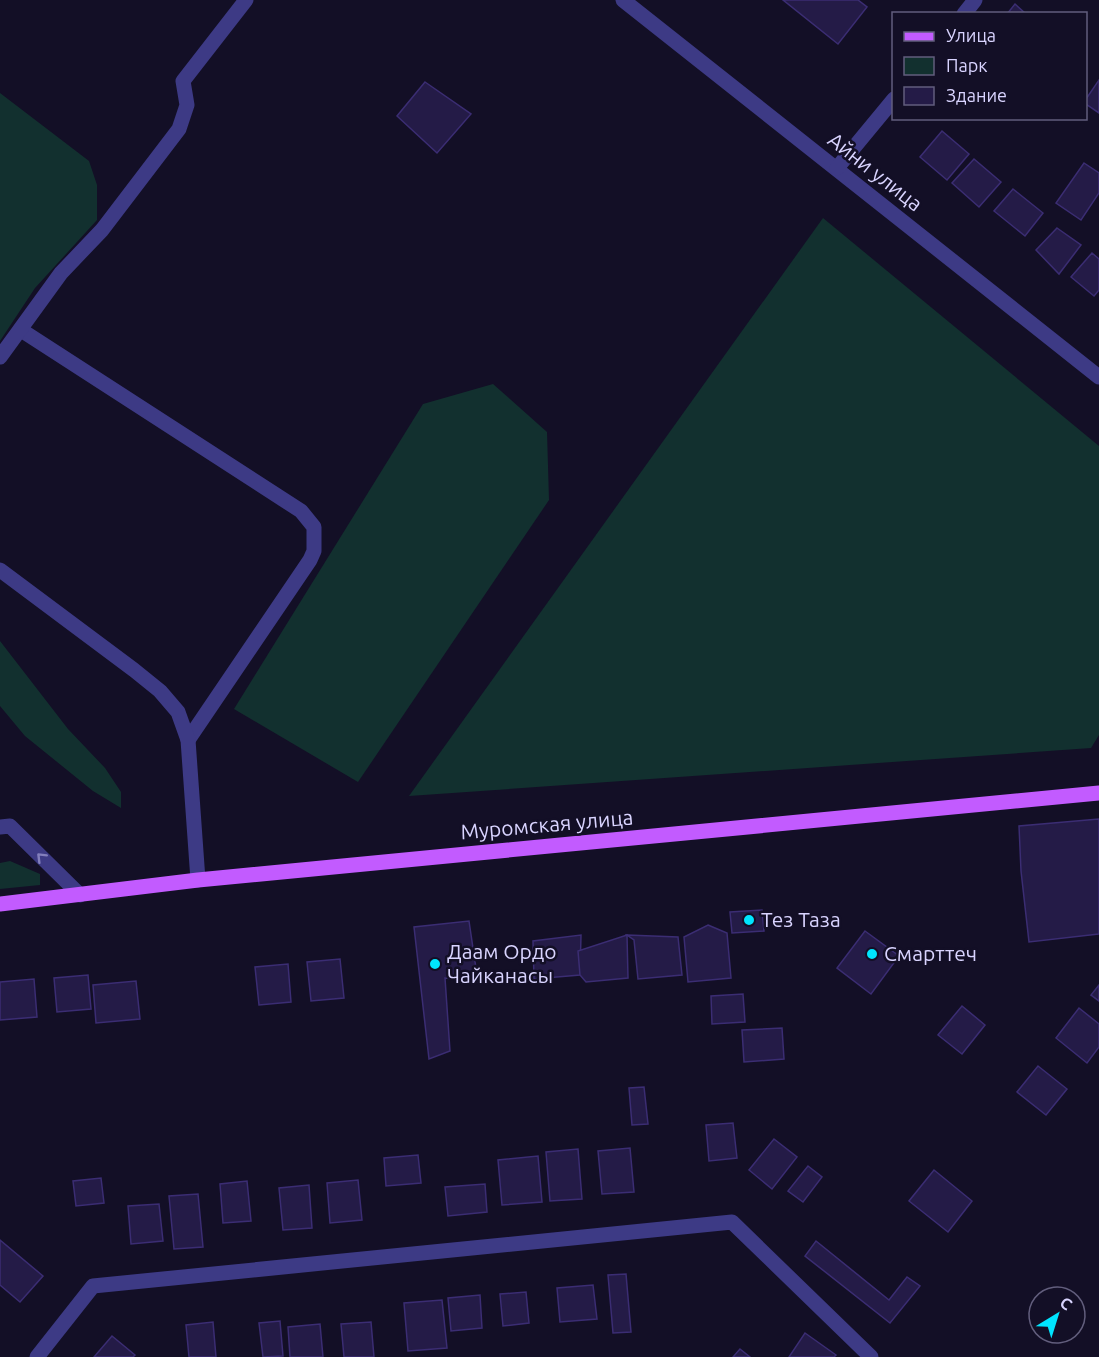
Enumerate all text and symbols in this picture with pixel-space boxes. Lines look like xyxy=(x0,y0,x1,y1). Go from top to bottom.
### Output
legend xyxy=(892,12,1087,120)
text: Улица xyxy=(946,25,996,45)
text: Парк xyxy=(946,55,987,75)
text: Здание xyxy=(946,85,1007,105)
street label: Айни улица xyxy=(824,127,928,215)
street label: Муромская улица xyxy=(460,805,634,844)
one-way arrow xyxy=(38,853,49,864)
place label: Тез Таза xyxy=(761,907,841,931)
marker: Тез Таза xyxy=(742,913,756,927)
place label: Даам Ордо Чайканасы xyxy=(447,939,556,987)
place label: Смарттеч xyxy=(884,941,977,965)
marker: Смарттеч xyxy=(865,947,879,961)
marker: Даам Ордо Чайканасы xyxy=(428,957,442,971)
north arrow xyxy=(1027,1285,1087,1345)
text: С xyxy=(1057,1293,1076,1313)

